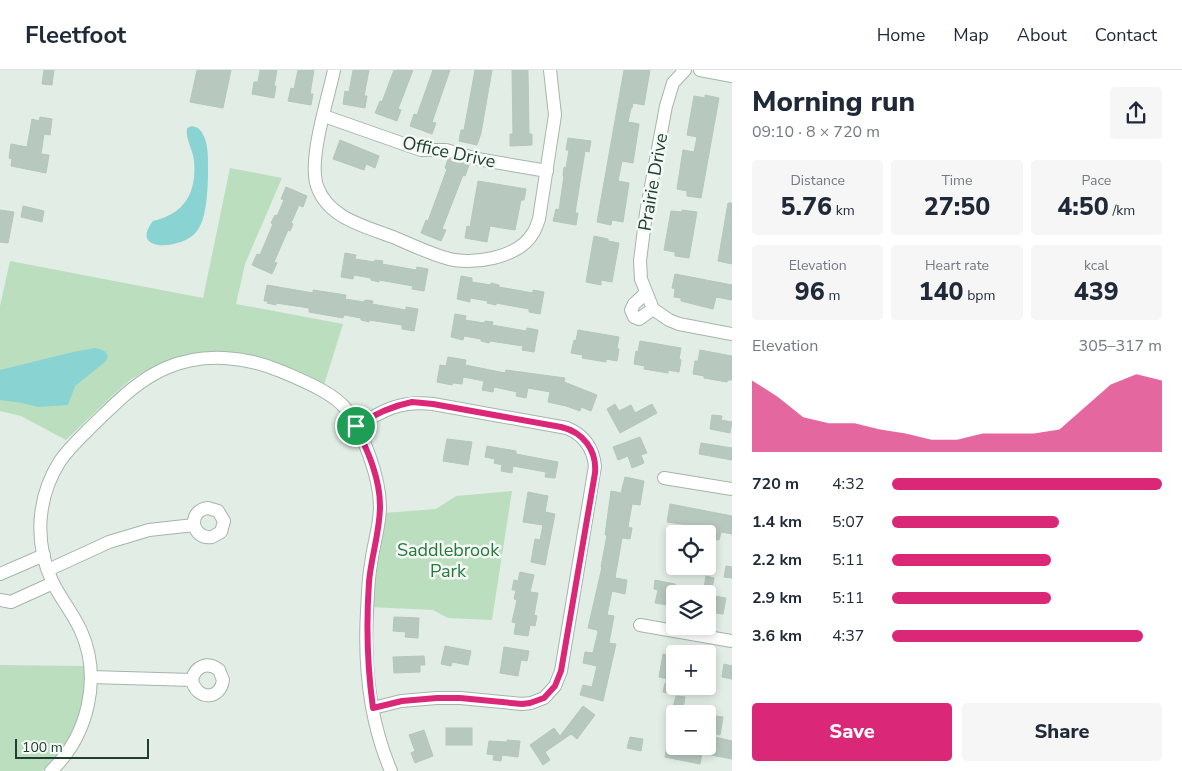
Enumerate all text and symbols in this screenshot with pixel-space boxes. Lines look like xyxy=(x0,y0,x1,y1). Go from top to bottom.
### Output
text: Fleetfoot xyxy=(25,19,126,51)
text: Home xyxy=(877,23,925,47)
text: Map xyxy=(953,23,989,47)
text: About xyxy=(1017,23,1067,47)
text: Contact xyxy=(1095,23,1157,47)
text: Morning run xyxy=(752,83,915,121)
button: share xyxy=(1110,87,1162,139)
text: 09:10 · 8 × 720 m xyxy=(752,121,880,143)
street label: Office Drive xyxy=(400,130,498,174)
street label: Prairie Drive xyxy=(633,131,673,233)
text: Distance xyxy=(790,171,845,190)
text: Time xyxy=(941,171,973,190)
text: Pace xyxy=(1081,171,1111,190)
text: 5.76 xyxy=(781,190,832,224)
text: 27:50 xyxy=(924,190,990,224)
text: 4:50 xyxy=(1057,190,1109,224)
text: km xyxy=(832,201,855,220)
text: /km xyxy=(1109,201,1135,220)
text: Elevation xyxy=(789,256,847,275)
text: Heart rate xyxy=(925,256,989,275)
text: kcal xyxy=(1084,256,1109,275)
text: 96 xyxy=(795,275,825,309)
text: 140 xyxy=(919,275,964,309)
text: 439 xyxy=(1074,275,1119,309)
text: m xyxy=(825,286,840,305)
text: bpm xyxy=(964,286,995,305)
text: Elevation xyxy=(752,335,818,357)
text: 305–317 m xyxy=(1079,335,1162,357)
pin xyxy=(335,405,377,447)
icon: arrive xyxy=(342,412,370,440)
text: 720 m xyxy=(752,473,799,495)
text: 4:32 xyxy=(832,473,864,495)
text: 1.4 km xyxy=(752,511,802,533)
text: 5:07 xyxy=(832,511,864,533)
map controls xyxy=(666,525,716,755)
button: locate xyxy=(666,525,716,575)
park label: Saddlebrook Park xyxy=(397,538,500,583)
text: 2.2 km xyxy=(752,549,802,571)
text: 5:11 xyxy=(832,549,864,571)
button: layers xyxy=(666,585,716,635)
text: 2.9 km xyxy=(752,587,802,609)
text: 5:11 xyxy=(832,587,864,609)
text: 3.6 km xyxy=(752,625,802,647)
text: 4:37 xyxy=(832,625,864,647)
button: + xyxy=(666,645,716,695)
button: Save xyxy=(752,703,952,761)
button: Share xyxy=(962,703,1162,761)
button: − xyxy=(666,705,716,755)
scale bar xyxy=(15,736,149,759)
text: 100 m xyxy=(22,738,63,757)

